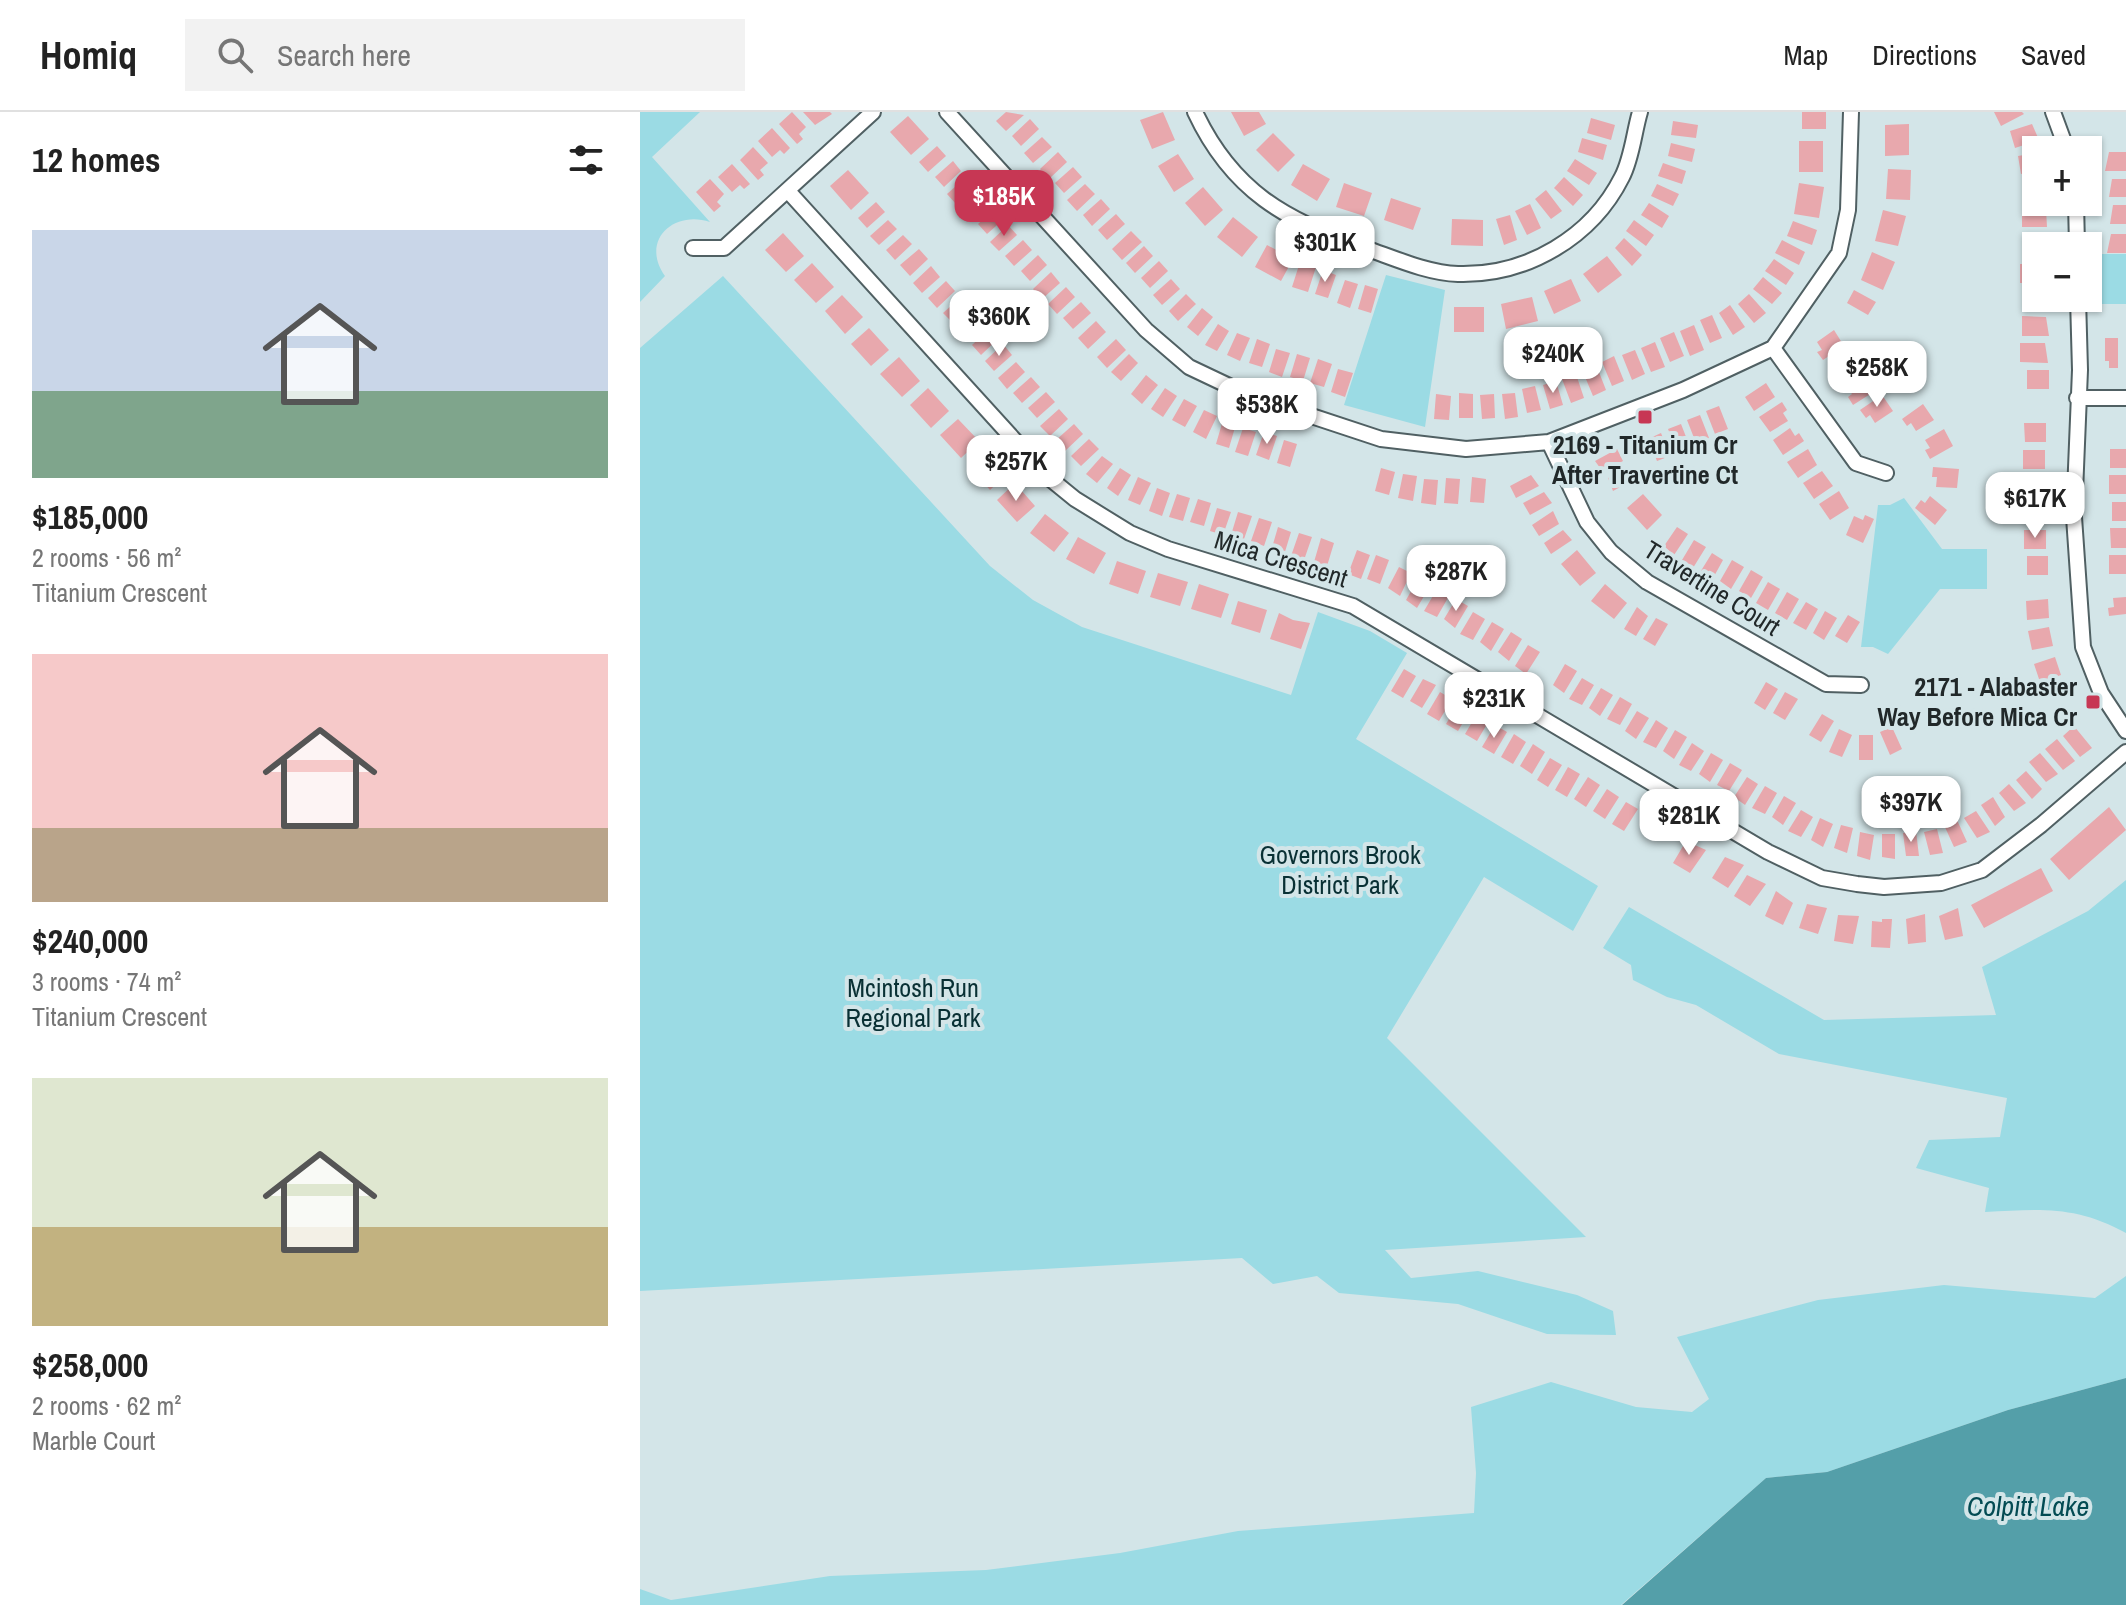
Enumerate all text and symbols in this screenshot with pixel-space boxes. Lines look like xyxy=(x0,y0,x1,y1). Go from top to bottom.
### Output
search box xyxy=(185,19,745,91)
text: Homiq xyxy=(40,30,137,81)
icon: search xyxy=(213,33,257,77)
text: Search here xyxy=(277,35,411,75)
text: Map xyxy=(1784,36,1828,74)
text: Directions xyxy=(1872,36,1977,74)
text: Saved xyxy=(2021,36,2086,74)
map controls xyxy=(2022,136,2102,312)
button: + xyxy=(2022,136,2102,216)
text: 12 homes xyxy=(32,137,161,183)
icon: filters xyxy=(564,138,608,182)
pin: $185K xyxy=(948,170,1060,238)
text: $185K xyxy=(973,178,1035,213)
pin: $301K xyxy=(1269,216,1381,284)
text: $301K xyxy=(1294,224,1356,259)
button: − xyxy=(2022,232,2102,312)
icon: home xyxy=(248,282,392,426)
pin: $360K xyxy=(943,290,1055,358)
text: $360K xyxy=(968,298,1030,333)
pin: $240K xyxy=(1497,327,1609,395)
text: $240K xyxy=(1522,335,1584,370)
pin: $258K xyxy=(1821,341,1933,409)
text: $258K xyxy=(1846,349,1908,384)
pin: $538K xyxy=(1211,378,1323,446)
text: $538K xyxy=(1236,386,1298,421)
marker: 2169 - Titanium Cr After Travertine Ct xyxy=(1636,408,1654,426)
place label: 2169 - Titanium Cr After Travertine Ct xyxy=(1552,427,1738,492)
pin: $257K xyxy=(960,435,1072,503)
text: $257K xyxy=(985,443,1047,478)
pin: $617K xyxy=(1979,472,2091,540)
text: $617K xyxy=(2004,480,2066,515)
text: $185,000 xyxy=(32,494,148,540)
street label: Mica Crescent xyxy=(1210,522,1352,595)
street label: Travertine Court xyxy=(1637,532,1787,643)
text: 2 rooms · 56 m² xyxy=(32,540,181,575)
pin: $287K xyxy=(1400,545,1512,613)
text: $287K xyxy=(1425,553,1487,588)
text: Titanium Crescent xyxy=(32,575,207,610)
place label: 2171 - Alabaster Way Before Mica Cr xyxy=(1878,669,2078,734)
pin: $231K xyxy=(1438,672,1550,740)
text: $231K xyxy=(1463,680,1525,715)
marker: 2171 - Alabaster Way Before Mica Cr xyxy=(2084,693,2102,711)
icon: home xyxy=(248,706,392,850)
pin: $397K xyxy=(1855,776,1967,844)
text: $397K xyxy=(1880,784,1942,819)
pin: $281K xyxy=(1633,789,1745,857)
text: $281K xyxy=(1658,797,1720,832)
park label: Governors Brook District Park xyxy=(1259,837,1421,902)
text: $240,000 xyxy=(32,918,148,964)
text: 3 rooms · 74 m² xyxy=(32,964,181,999)
park label: Mcintosh Run Regional Park xyxy=(845,970,981,1035)
text: Titanium Crescent xyxy=(32,999,207,1034)
icon: home xyxy=(248,1130,392,1274)
text: $258,000 xyxy=(32,1342,148,1388)
text: 2 rooms · 62 m² xyxy=(32,1388,181,1423)
text: Marble Court xyxy=(32,1423,155,1458)
water label: Colpitt Lake xyxy=(1967,1487,2089,1525)

